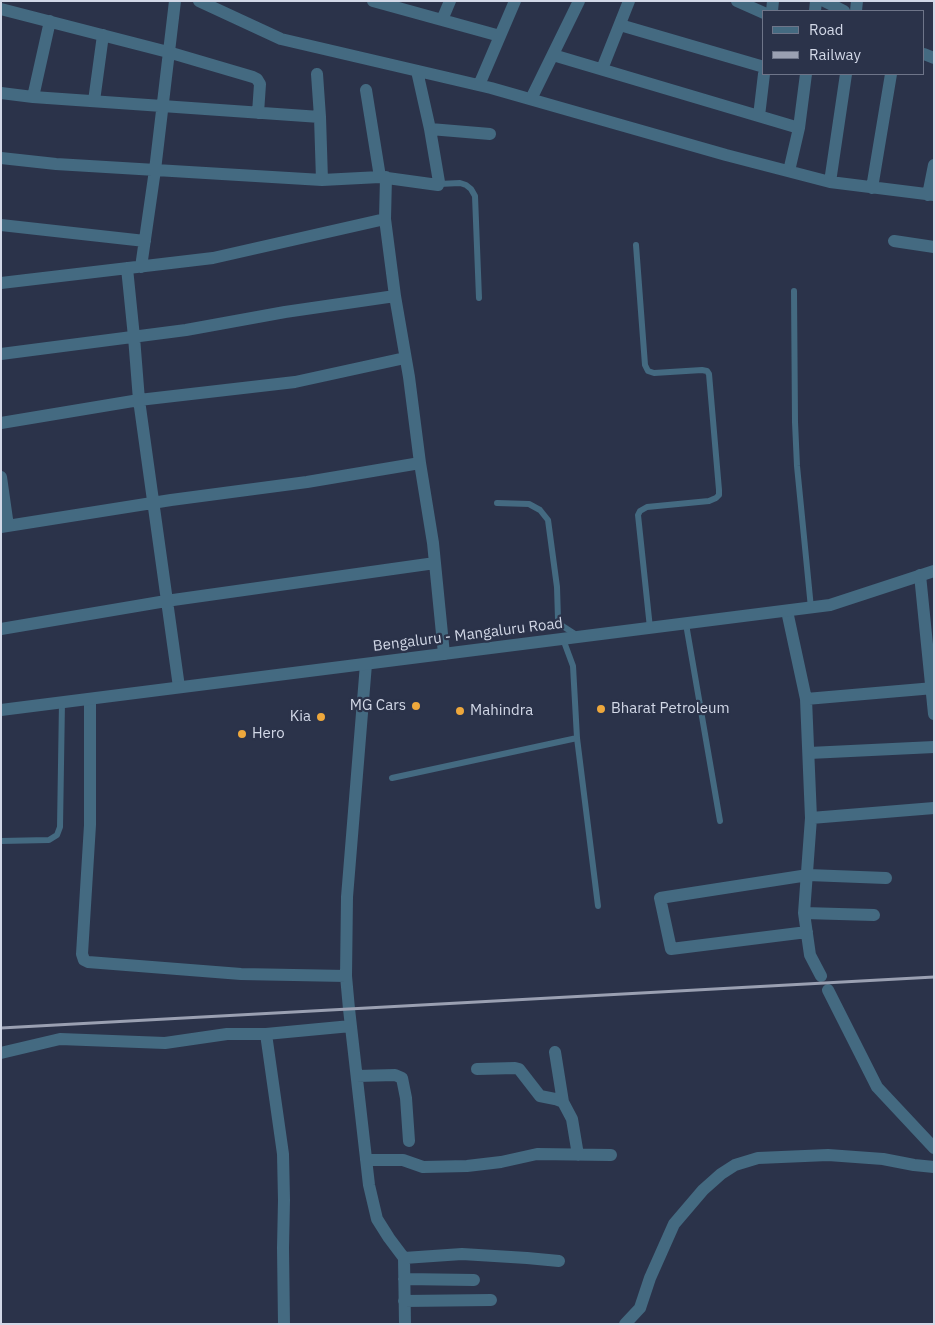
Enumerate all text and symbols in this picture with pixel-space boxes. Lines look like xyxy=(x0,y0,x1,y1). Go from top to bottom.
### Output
legend xyxy=(762,10,925,75)
text: Road xyxy=(809,20,844,39)
text: Railway xyxy=(809,45,861,64)
street label: Bengaluru - Mangaluru Road xyxy=(372,614,564,656)
place label: MG Cars xyxy=(350,697,406,715)
marker: MG Cars xyxy=(410,700,422,712)
place label: Bharat Petroleum xyxy=(611,700,730,718)
place label: Mahindra xyxy=(470,702,533,720)
marker: Bharat Petroleum xyxy=(595,703,607,715)
marker: Mahindra xyxy=(454,705,466,717)
place label: Kia xyxy=(290,708,311,726)
marker: Kia xyxy=(315,711,327,723)
place label: Hero xyxy=(252,725,285,743)
marker: Hero xyxy=(236,728,248,740)

